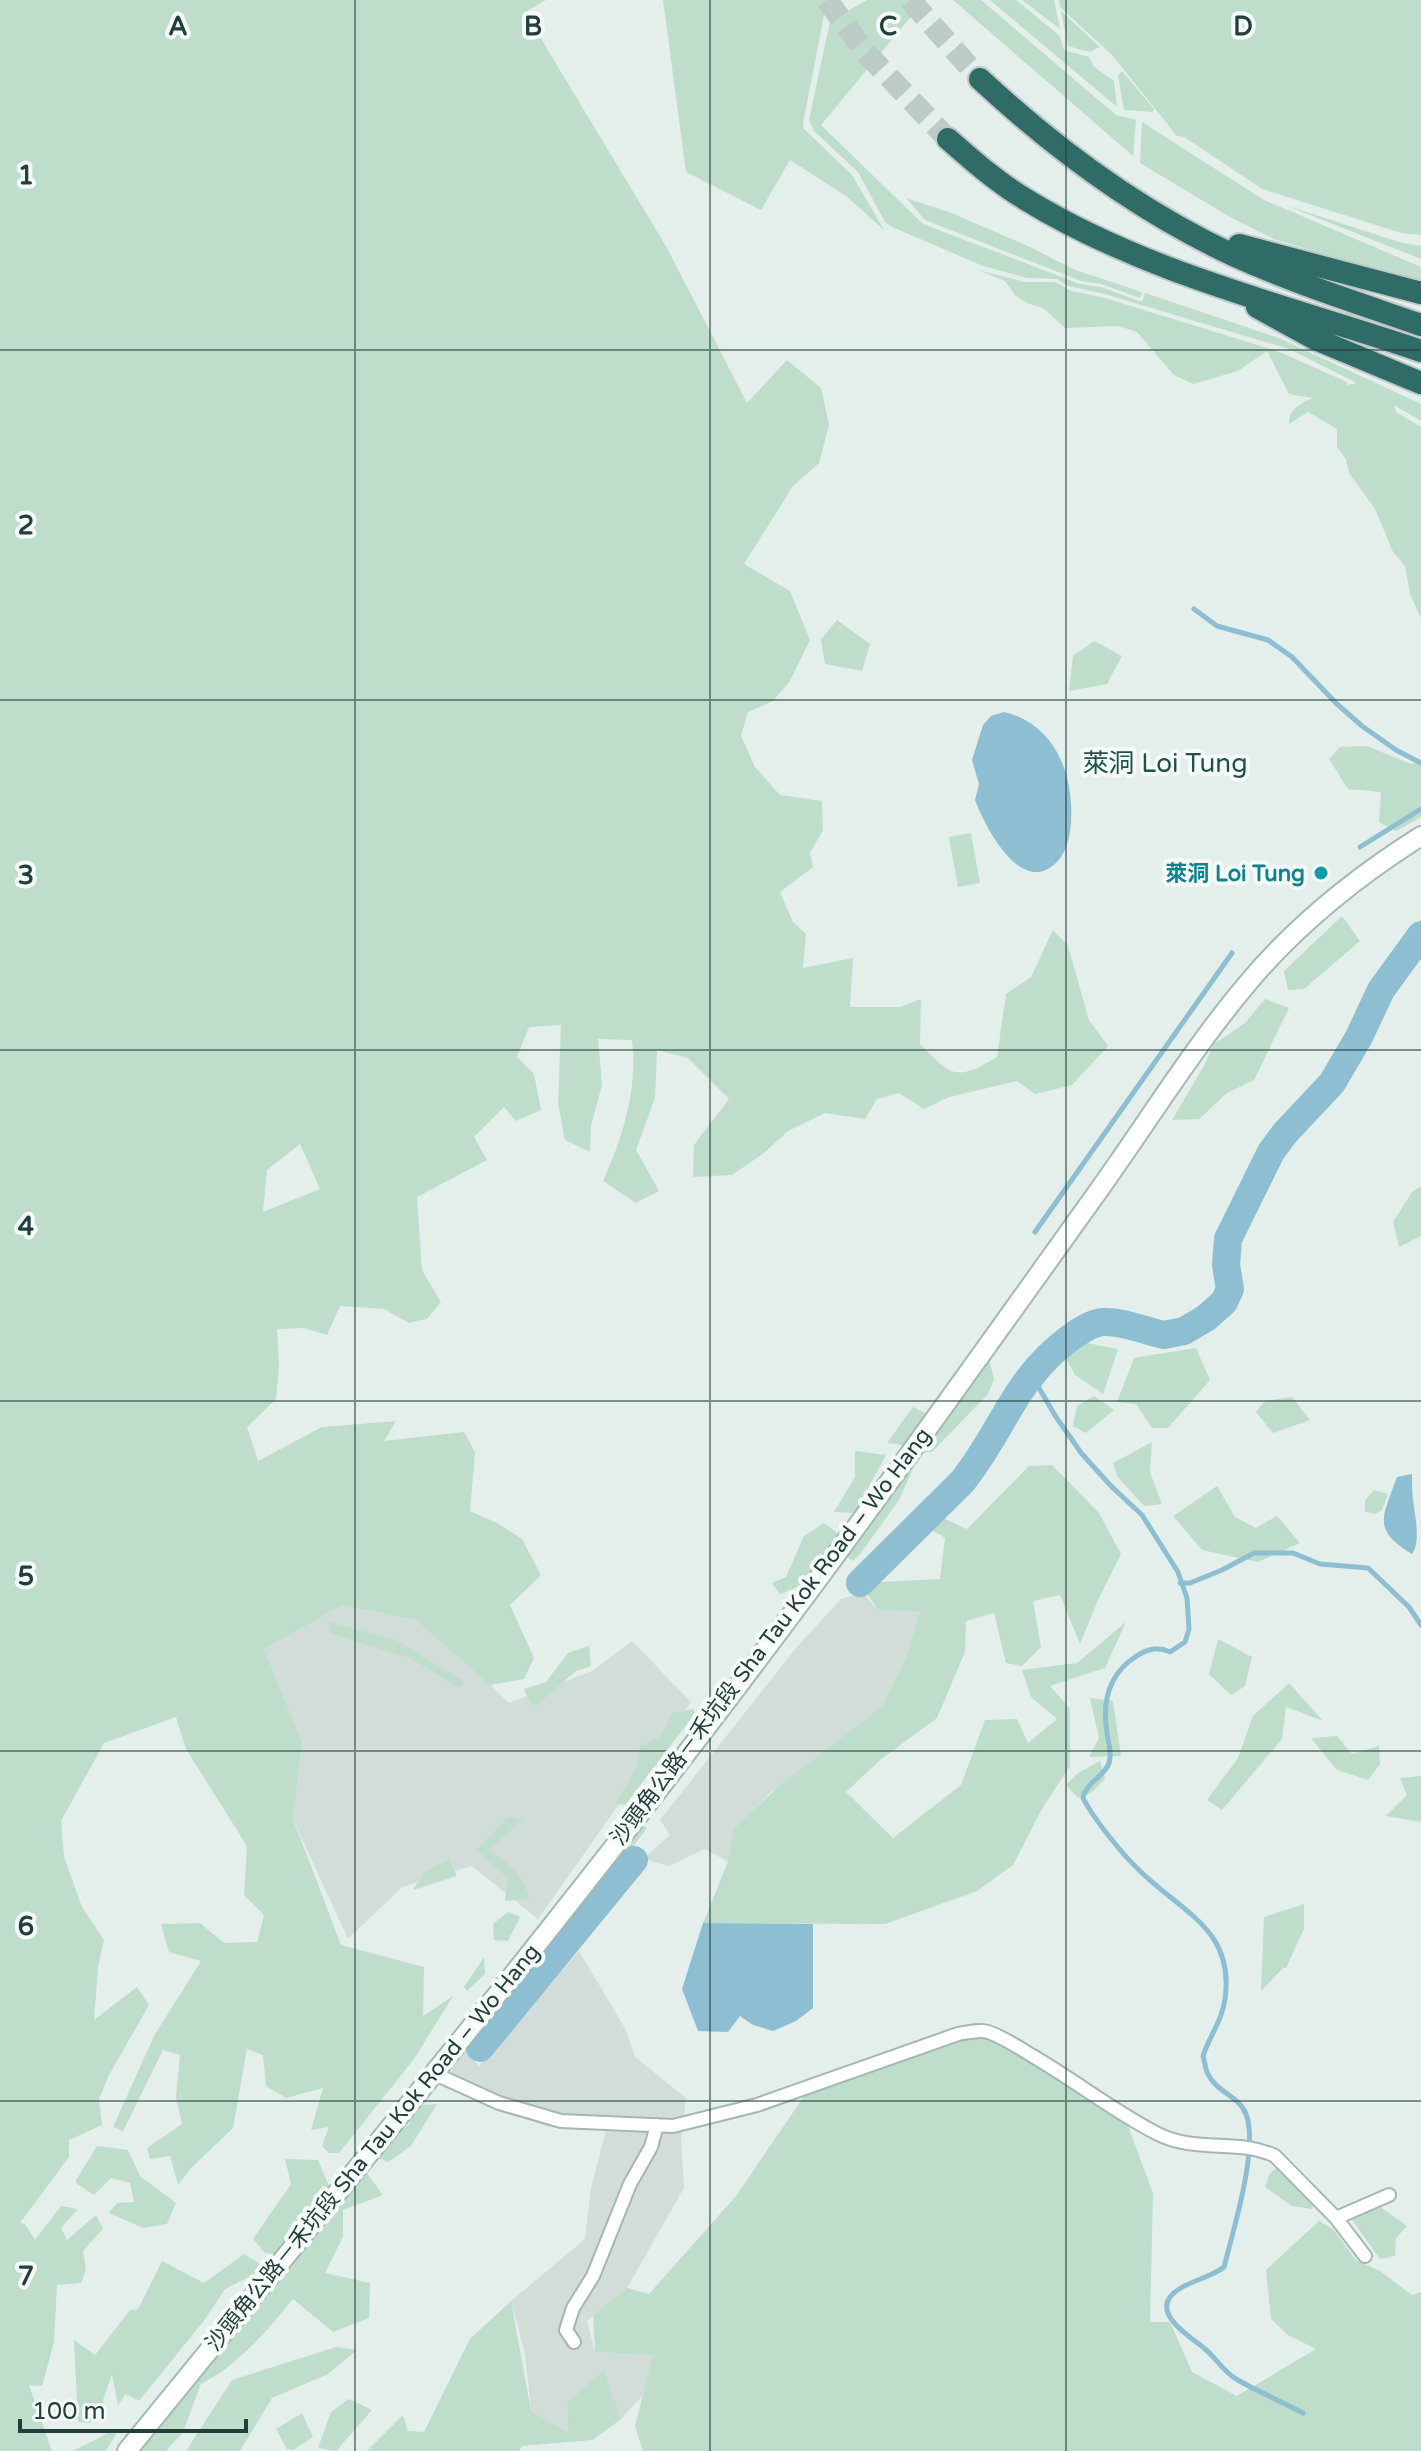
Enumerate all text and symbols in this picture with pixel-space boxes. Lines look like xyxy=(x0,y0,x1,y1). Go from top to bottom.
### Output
text: A xyxy=(168,11,188,42)
text: B xyxy=(524,11,542,42)
text: C xyxy=(879,11,897,42)
text: D xyxy=(1233,11,1253,42)
text: 1 xyxy=(18,160,34,191)
text: 2 xyxy=(18,510,34,541)
district label: 萊洞 Loi Tung xyxy=(1082,748,1248,779)
text: 3 xyxy=(18,860,34,891)
place label: 萊洞 Loi Tung xyxy=(1165,861,1305,887)
marker: 萊洞 Loi Tung xyxy=(1312,864,1330,882)
text: 4 xyxy=(18,1211,34,1242)
street label: 沙頭角公路－禾坑段 Sha Tau Kok Road – Wo Hang xyxy=(605,1423,936,1850)
text: 5 xyxy=(18,1561,34,1592)
text: 6 xyxy=(18,1911,34,1942)
street label: 沙頭角公路－禾坑段 Sha Tau Kok Road – Wo Hang xyxy=(200,1939,545,2356)
text: 7 xyxy=(18,2261,34,2292)
scale bar xyxy=(20,2383,246,2433)
text: 100 m xyxy=(32,2397,106,2426)

